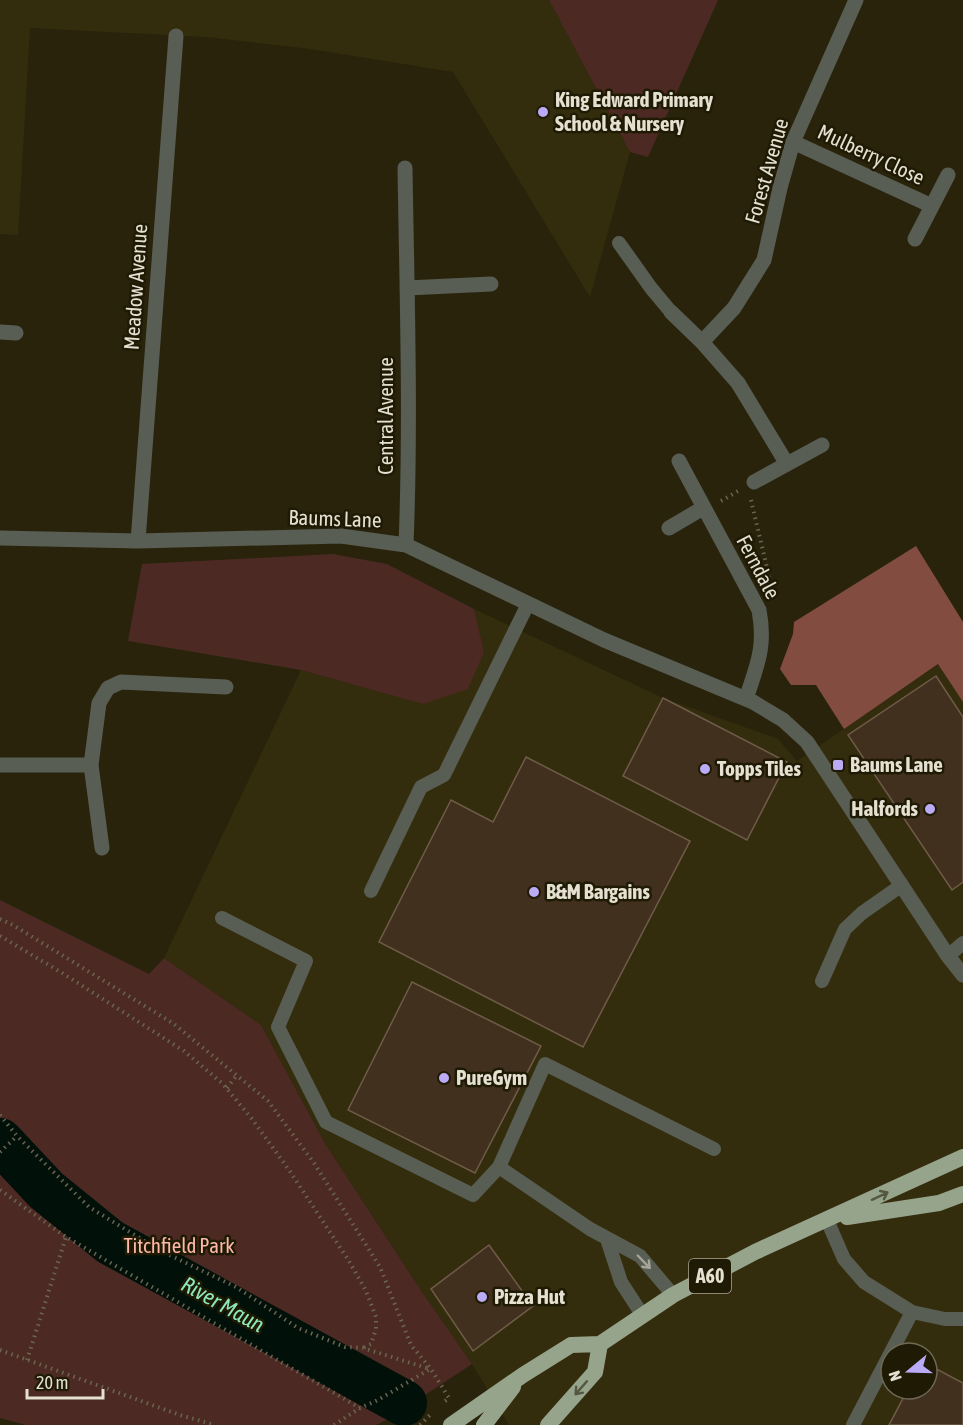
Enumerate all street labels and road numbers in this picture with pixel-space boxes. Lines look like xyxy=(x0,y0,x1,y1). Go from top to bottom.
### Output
street label: Forest Avenue xyxy=(740,115,792,226)
street label: Mulberry Close xyxy=(814,119,929,189)
street label: Meadow Avenue xyxy=(119,223,151,351)
street label: Central Avenue xyxy=(373,357,397,475)
street label: Baums Lane xyxy=(288,504,382,532)
street label: Ferndale xyxy=(732,531,786,602)
road number: A60 xyxy=(689,1259,731,1293)

